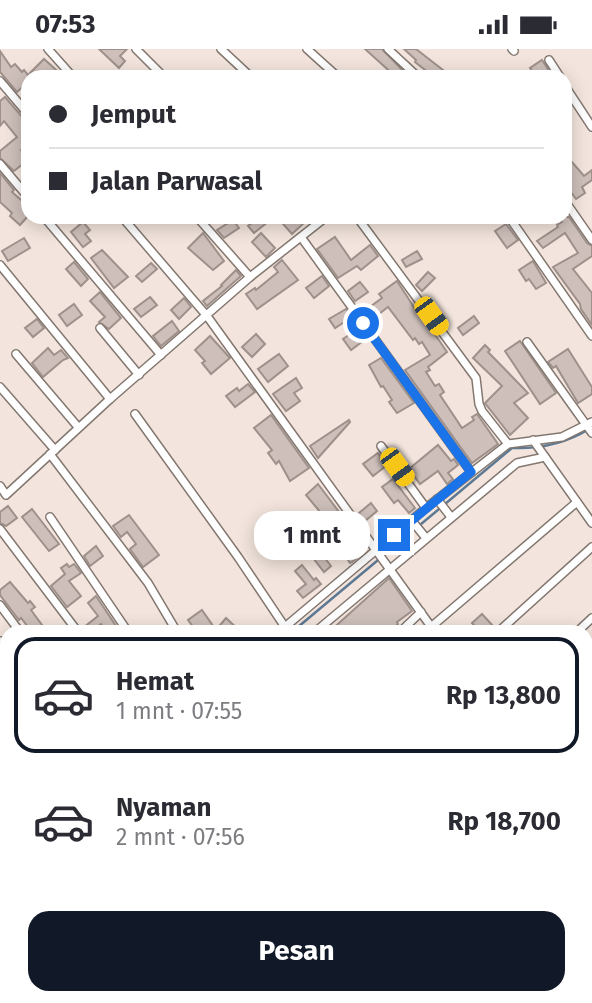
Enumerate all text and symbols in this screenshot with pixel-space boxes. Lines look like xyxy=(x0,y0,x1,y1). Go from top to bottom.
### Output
text: 07:53 xyxy=(35,9,96,40)
text: Jemput xyxy=(91,99,176,130)
text: Jalan Parwasal xyxy=(91,166,262,197)
car xyxy=(411,293,452,339)
route start xyxy=(347,307,379,339)
car xyxy=(377,444,418,490)
callout: 1 mnt xyxy=(254,511,370,559)
route end xyxy=(378,519,410,551)
text: 1 mnt xyxy=(283,521,341,549)
icon: car xyxy=(32,664,95,727)
text: Hemat xyxy=(116,666,194,697)
text: Rp 13,800 xyxy=(446,680,561,711)
text: 1 mnt · 07:55 xyxy=(116,697,242,725)
icon: car xyxy=(32,790,95,853)
text: Nyaman xyxy=(116,792,212,823)
text: Rp 18,700 xyxy=(448,806,561,837)
text: 2 mnt · 07:56 xyxy=(116,823,245,851)
button: Pesan xyxy=(28,911,565,991)

